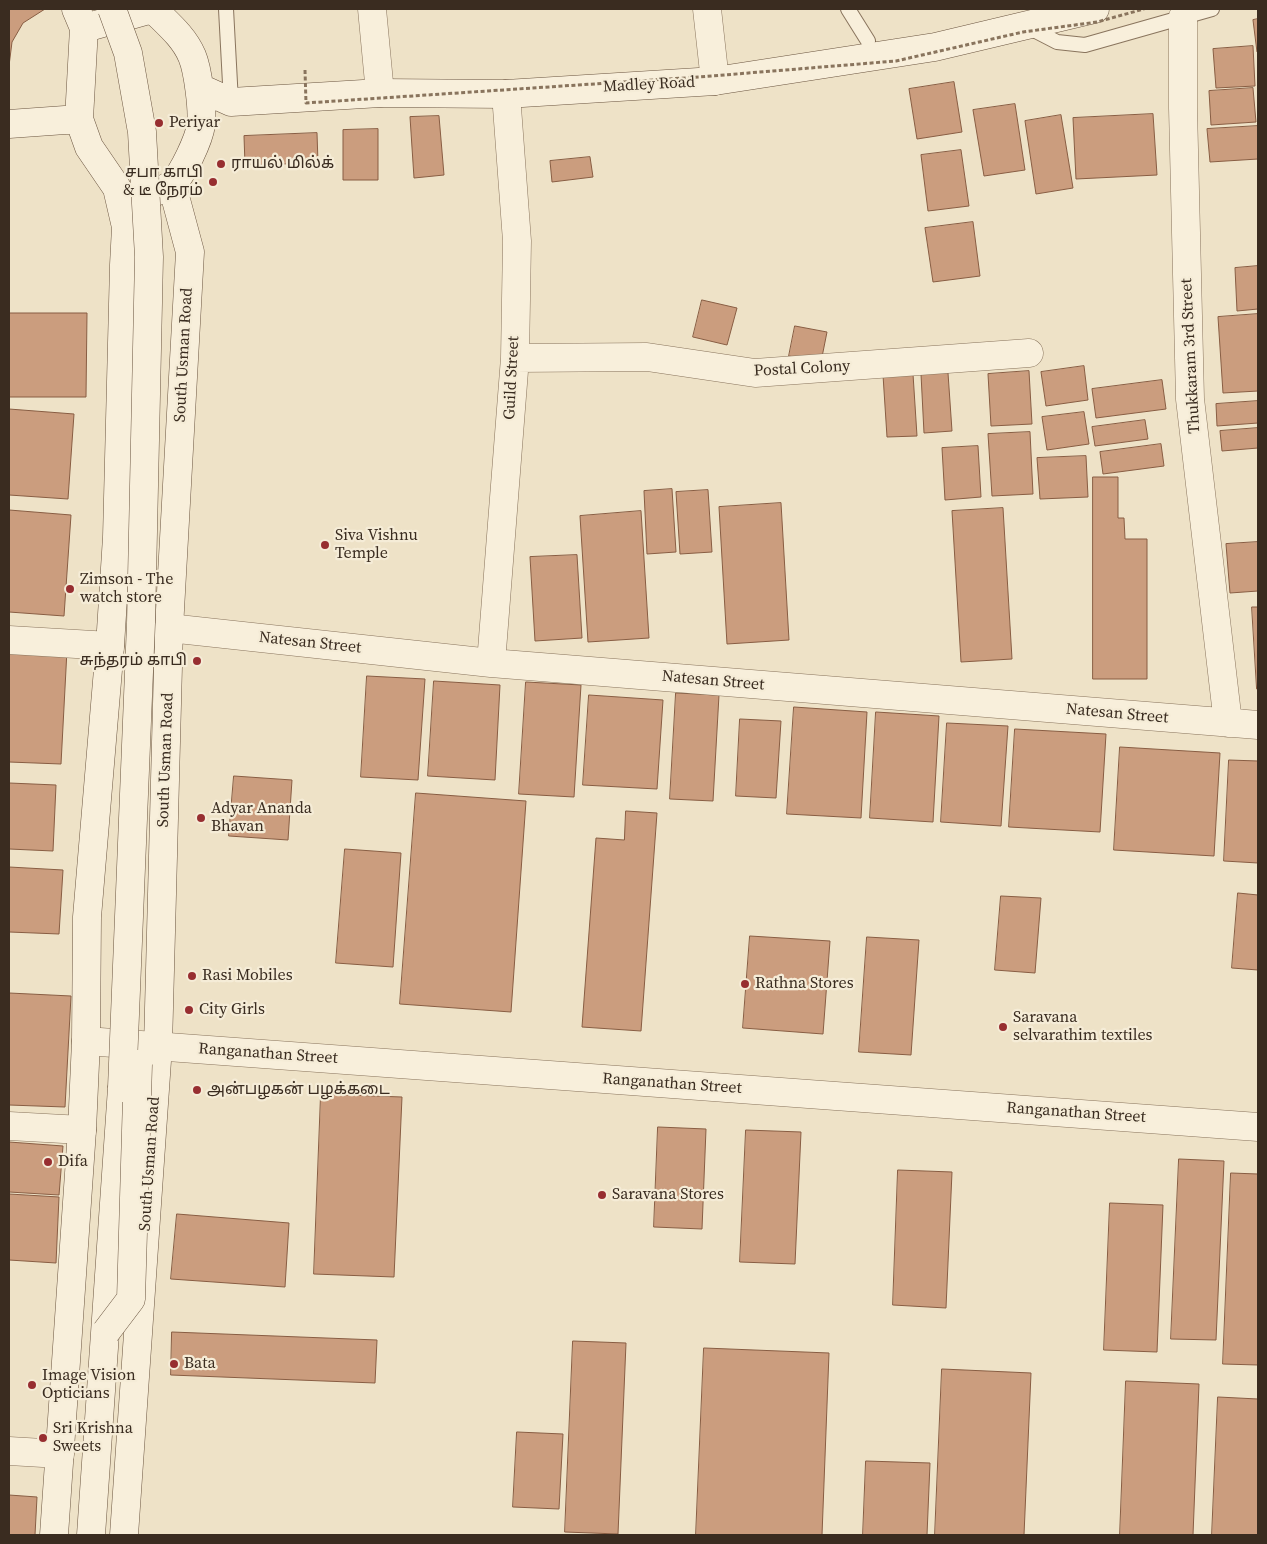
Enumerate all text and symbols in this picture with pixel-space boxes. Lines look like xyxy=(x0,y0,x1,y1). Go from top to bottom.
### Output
street label: Madley Road xyxy=(602,73,696,97)
place label: Periyar xyxy=(169,113,220,133)
marker: Periyar xyxy=(153,117,165,129)
place label: ராயல் மில்க் xyxy=(231,154,334,174)
marker: ராயல் மில்க் xyxy=(215,158,227,170)
place label: சபா காபி & டீ நேரம் xyxy=(123,163,203,201)
marker: சபா காபி & டீ நேரம் xyxy=(207,176,219,188)
street label: Thukkaram 3rd Street xyxy=(1177,278,1205,434)
street label: South Usman Road xyxy=(171,287,197,423)
street label: Guild Street xyxy=(500,336,524,420)
street label: Postal Colony xyxy=(753,357,851,381)
place label: Siva Vishnu Temple xyxy=(335,526,418,564)
marker: Siva Vishnu Temple xyxy=(319,539,331,551)
place label: Zimson - The watch store xyxy=(80,570,173,608)
marker: Zimson - The watch store xyxy=(64,583,76,595)
street label: Natesan Street xyxy=(258,628,362,658)
place label: சுந்தரம் காபி xyxy=(80,651,187,671)
marker: சுந்தரம் காபி xyxy=(191,655,203,667)
street label: Natesan Street xyxy=(661,667,765,695)
street label: South Usman Road xyxy=(154,692,178,828)
street label: Natesan Street xyxy=(1065,700,1169,728)
place label: Adyar Ananda Bhavan xyxy=(211,799,312,837)
marker: Adyar Ananda Bhavan xyxy=(195,812,207,824)
place label: Rasi Mobiles xyxy=(202,966,293,986)
marker: Rasi Mobiles xyxy=(186,970,198,982)
place label: Rathna Stores xyxy=(755,974,854,994)
marker: Rathna Stores xyxy=(739,978,751,990)
place label: City Girls xyxy=(199,1000,265,1020)
marker: City Girls xyxy=(183,1004,195,1016)
place label: Saravana selvarathim textiles xyxy=(1013,1008,1153,1046)
marker: Saravana selvarathim textiles xyxy=(997,1021,1009,1033)
street label: Ranganathan Street xyxy=(198,1040,338,1068)
street label: Ranganathan Street xyxy=(602,1070,742,1098)
place label: அன்பழகன் பழக்கடை xyxy=(207,1080,390,1100)
marker: அன்பழகன் பழக்கடை xyxy=(191,1084,203,1096)
street label: South Usman Road xyxy=(136,1096,164,1232)
street label: Ranganathan Street xyxy=(1006,1099,1146,1127)
place label: Difa xyxy=(58,1152,88,1172)
marker: Difa xyxy=(42,1156,54,1168)
place label: Saravana Stores xyxy=(612,1185,724,1205)
marker: Saravana Stores xyxy=(596,1189,608,1201)
place label: Bata xyxy=(184,1354,216,1374)
marker: Bata xyxy=(168,1358,180,1370)
place label: Image Vision Opticians xyxy=(42,1366,136,1404)
marker: Image Vision Opticians xyxy=(26,1379,38,1391)
place label: Sri Krishna Sweets xyxy=(53,1419,133,1457)
marker: Sri Krishna Sweets xyxy=(37,1432,49,1444)

